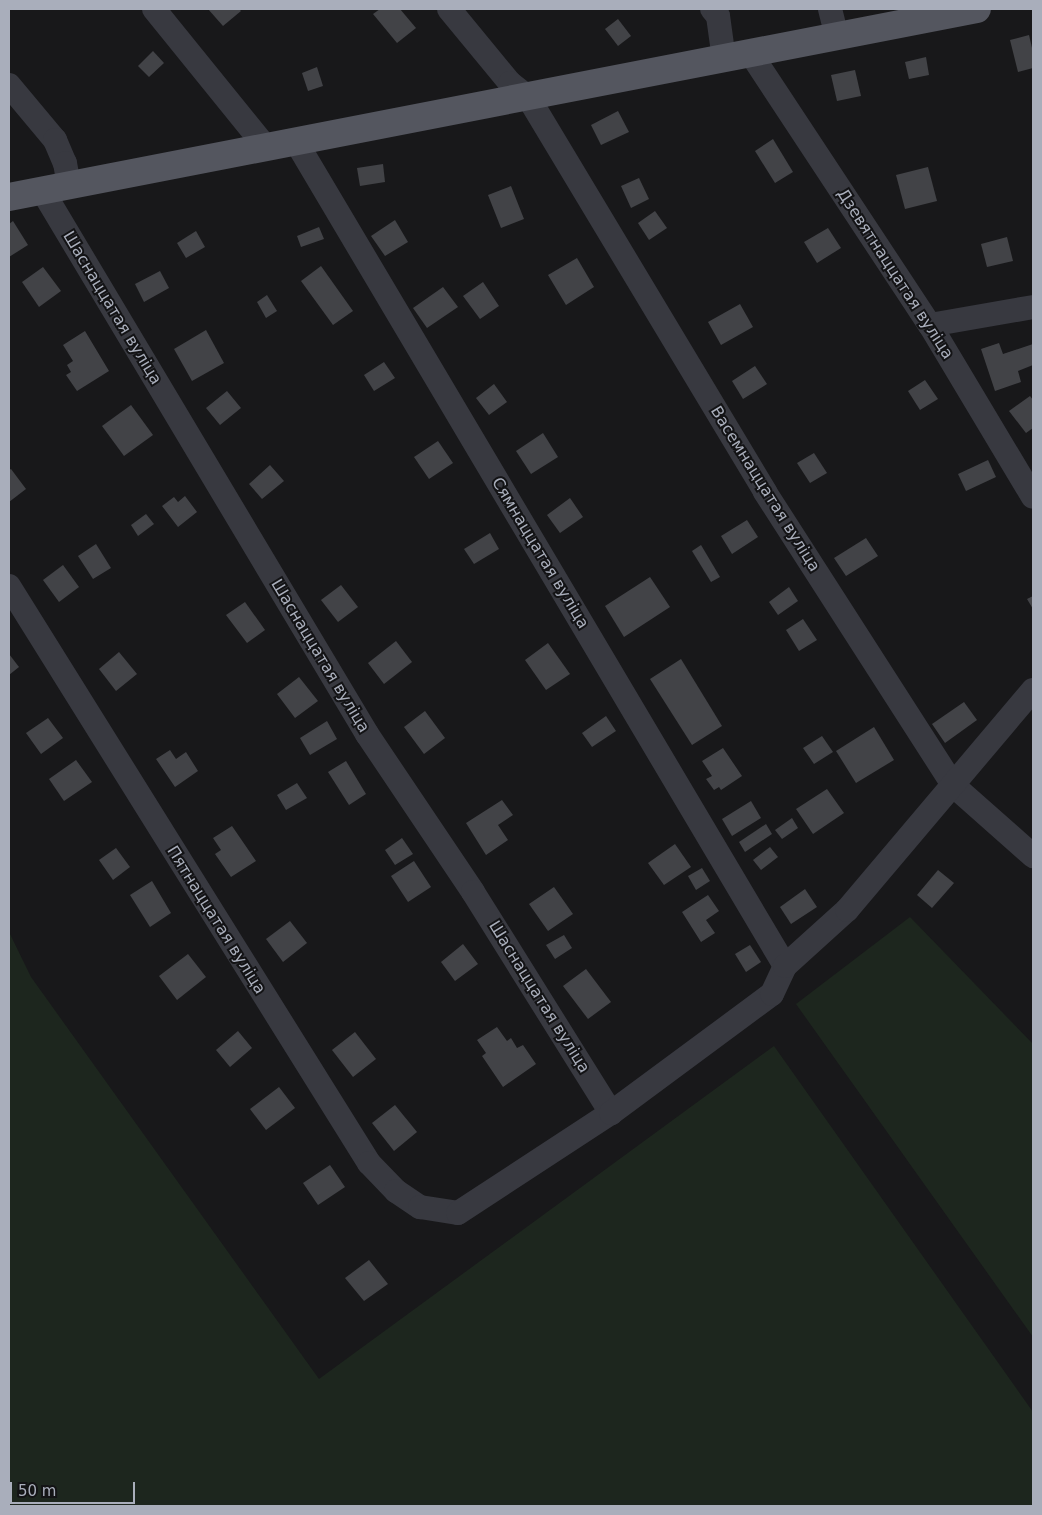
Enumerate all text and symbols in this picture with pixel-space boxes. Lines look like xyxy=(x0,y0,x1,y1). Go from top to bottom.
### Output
street label: Дзевятнаццатая вуліца xyxy=(833,185,957,363)
street label: Шаснаццатая вуліца xyxy=(59,228,165,388)
street label: Васемнаццатая вуліца xyxy=(706,403,824,575)
street label: Сямнаццатая вуліца xyxy=(487,474,593,632)
street label: Шаснаццатая вуліца xyxy=(267,576,373,736)
street label: Пятнаццатая вуліца xyxy=(163,842,269,998)
street label: Шаснаццатая вуліца xyxy=(484,917,594,1077)
scale bar xyxy=(12,1472,138,1504)
text: 50 m xyxy=(18,1482,56,1500)

